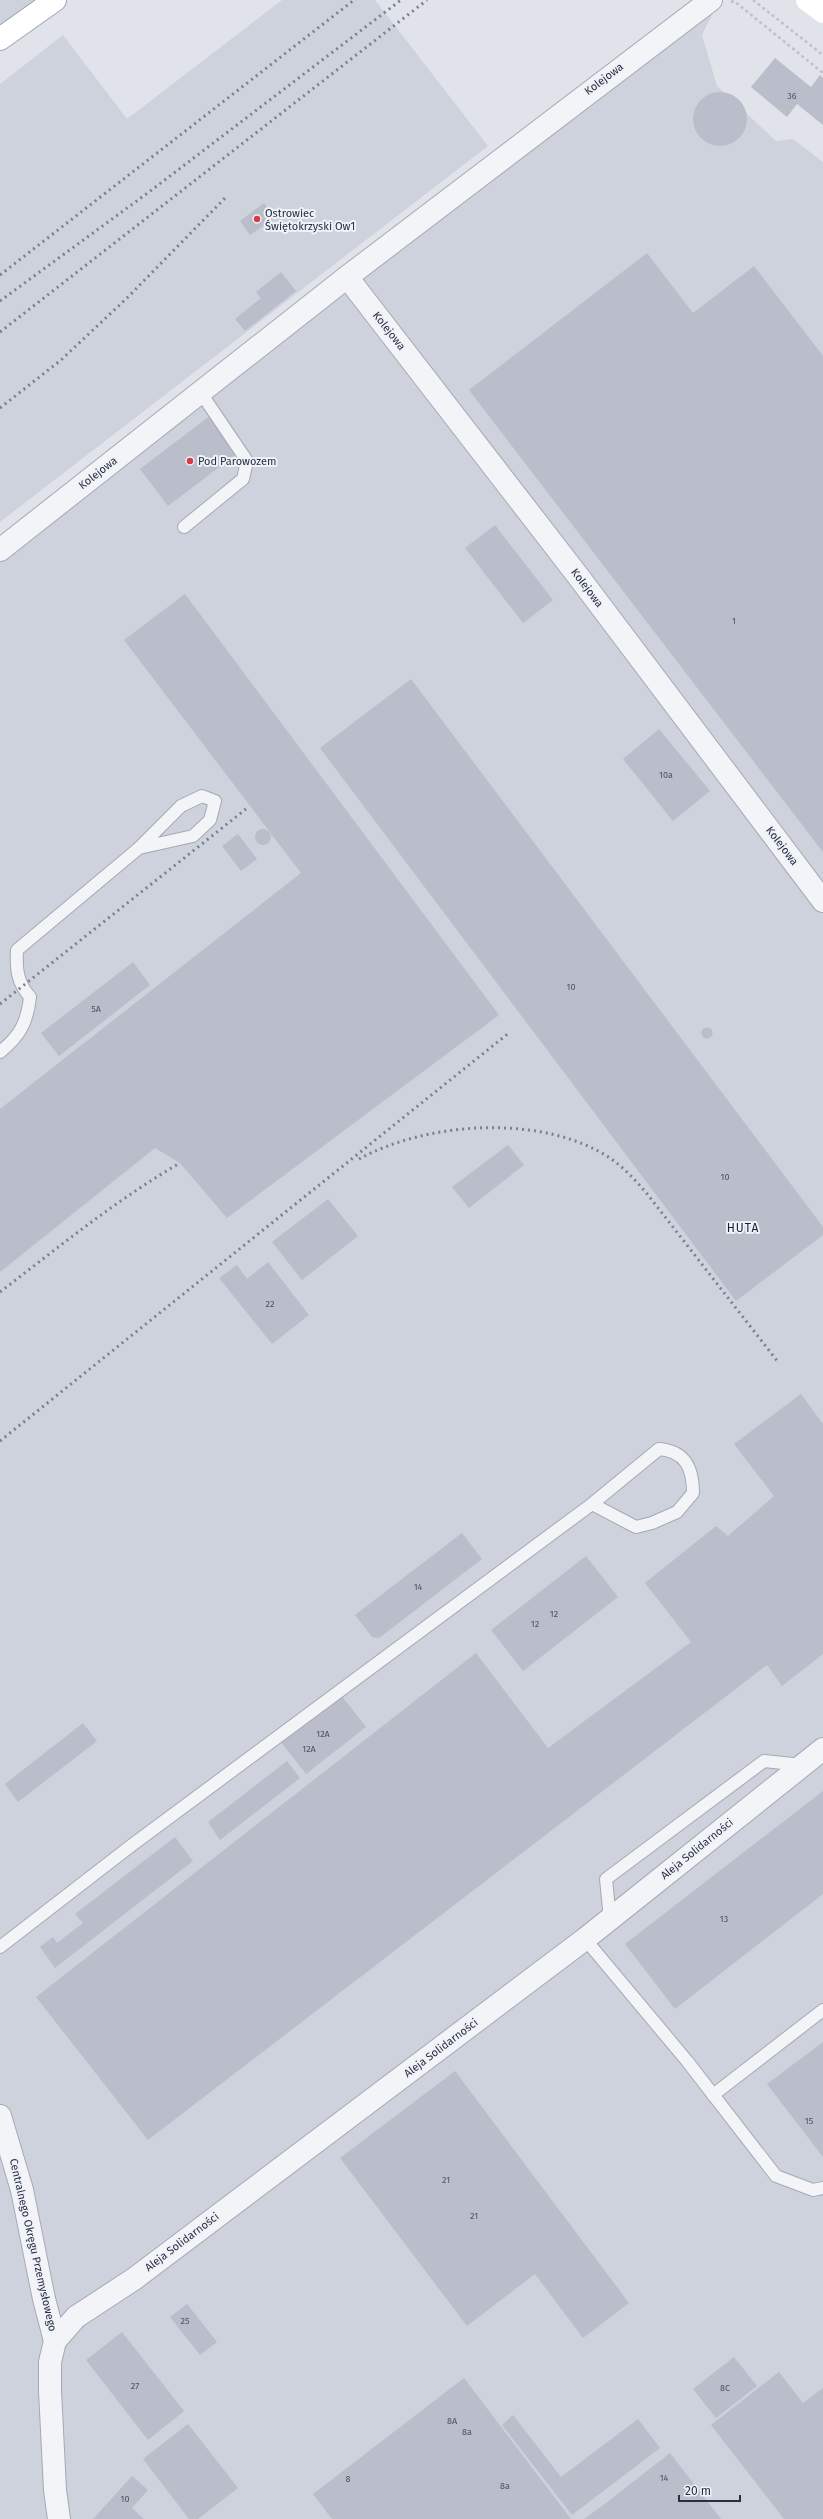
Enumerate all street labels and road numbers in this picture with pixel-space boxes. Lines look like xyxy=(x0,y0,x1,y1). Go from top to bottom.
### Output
street label: Kolejowa xyxy=(582,60,626,98)
street label: Kolejowa xyxy=(370,309,408,353)
street label: Kolejowa xyxy=(76,454,120,492)
street label: Kolejowa xyxy=(568,566,606,610)
street label: Kolejowa xyxy=(763,824,801,868)
street label: Aleja Solidarności xyxy=(658,1816,736,1882)
street label: Aleja Solidarności xyxy=(401,2016,481,2080)
street label: Centralnego Okręgu Przemysłowego xyxy=(7,2157,59,2333)
street label: Aleja Solidarności xyxy=(142,2210,222,2274)

